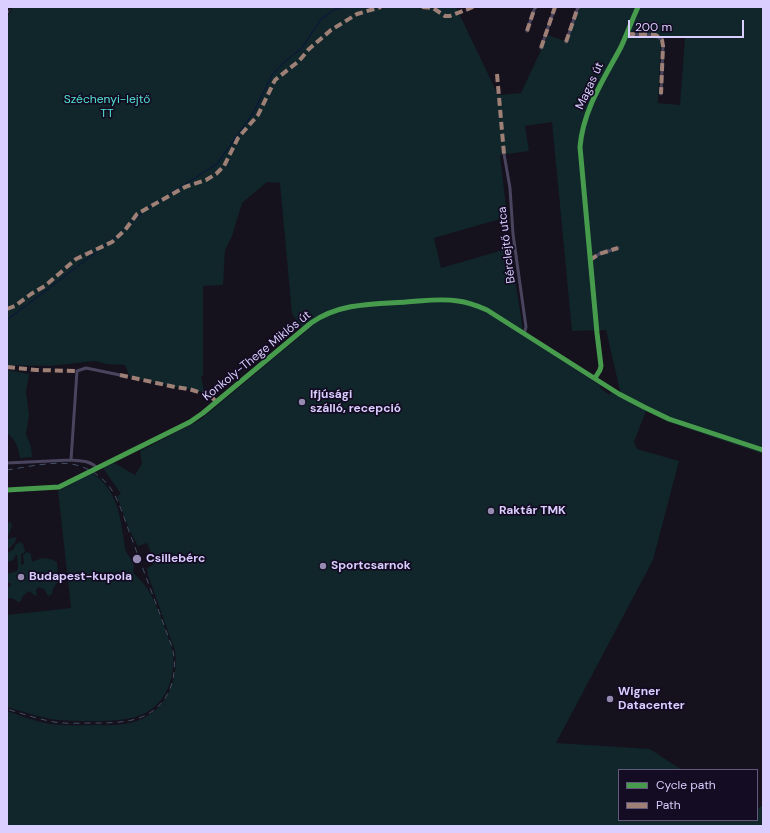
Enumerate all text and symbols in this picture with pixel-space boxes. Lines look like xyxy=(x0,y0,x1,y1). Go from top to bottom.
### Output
scale bar xyxy=(630,12,746,38)
text: 200 m xyxy=(635,19,672,35)
street label: Magas út xyxy=(573,60,607,112)
park label: Széchenyi-lejtő TT xyxy=(64,93,150,121)
street label: Bérclejtő utca xyxy=(495,206,519,284)
street label: Konkoly-Thege Miklós út xyxy=(200,308,314,404)
place label: Ifjúsági szálló, recepció xyxy=(310,388,401,416)
marker: Ifjúsági szálló, recepció xyxy=(297,397,307,407)
place label: Raktár TMK xyxy=(499,504,566,518)
marker: Raktár TMK xyxy=(486,506,496,516)
place label: Csillebérc xyxy=(146,552,205,566)
marker: Csillebérc xyxy=(131,553,143,565)
place label: Sportcsarnok xyxy=(331,559,411,573)
marker: Sportcsarnok xyxy=(318,561,328,571)
place label: Budapest-kupola xyxy=(29,570,132,584)
marker: Budapest-kupola xyxy=(16,572,26,582)
place label: Wigner Datacenter xyxy=(618,685,685,713)
marker: Wigner Datacenter xyxy=(605,694,615,704)
legend xyxy=(618,769,758,821)
text: Cycle path xyxy=(656,777,716,793)
text: Path xyxy=(656,797,681,813)

